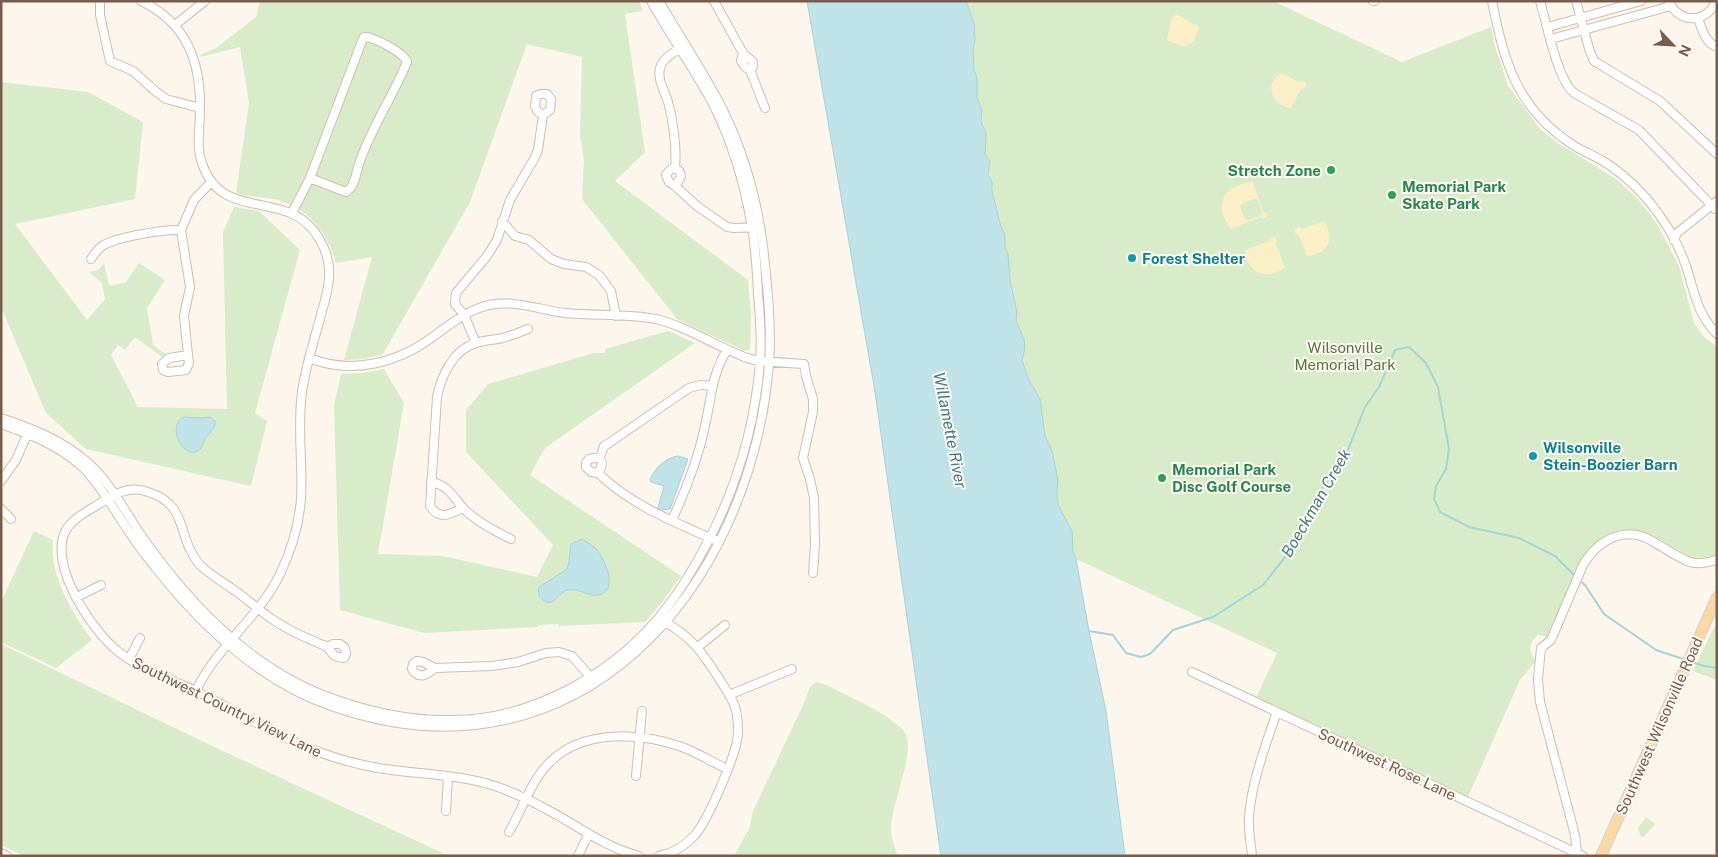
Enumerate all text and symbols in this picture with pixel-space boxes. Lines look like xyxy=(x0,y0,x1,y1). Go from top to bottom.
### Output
north arrow xyxy=(1648,20,1698,70)
text: N xyxy=(1675,42,1694,59)
place label: Stretch Zone xyxy=(1228,162,1321,179)
marker: Stretch Zone xyxy=(1325,164,1337,176)
place label: Memorial Park Skate Park xyxy=(1402,178,1507,212)
marker: Memorial Park Skate Park xyxy=(1386,189,1398,201)
place label: Forest Shelter xyxy=(1142,250,1245,267)
marker: Forest Shelter xyxy=(1126,252,1138,264)
park label: Wilsonville Memorial Park xyxy=(1294,339,1396,373)
water label: Willamette River xyxy=(929,370,971,491)
place label: Wilsonville Stein-Boozier Barn xyxy=(1543,439,1678,473)
water label: Boeckman Creek xyxy=(1277,445,1355,561)
marker: Wilsonville Stein-Boozier Barn xyxy=(1527,450,1539,462)
place label: Memorial Park Disc Golf Course xyxy=(1172,461,1291,495)
marker: Memorial Park Disc Golf Course xyxy=(1156,472,1168,484)
street label: Southwest Wilsonville Road xyxy=(1612,635,1706,817)
street label: Southwest Country View Lane xyxy=(129,654,325,760)
street label: Southwest Rose Lane xyxy=(1315,725,1459,803)

